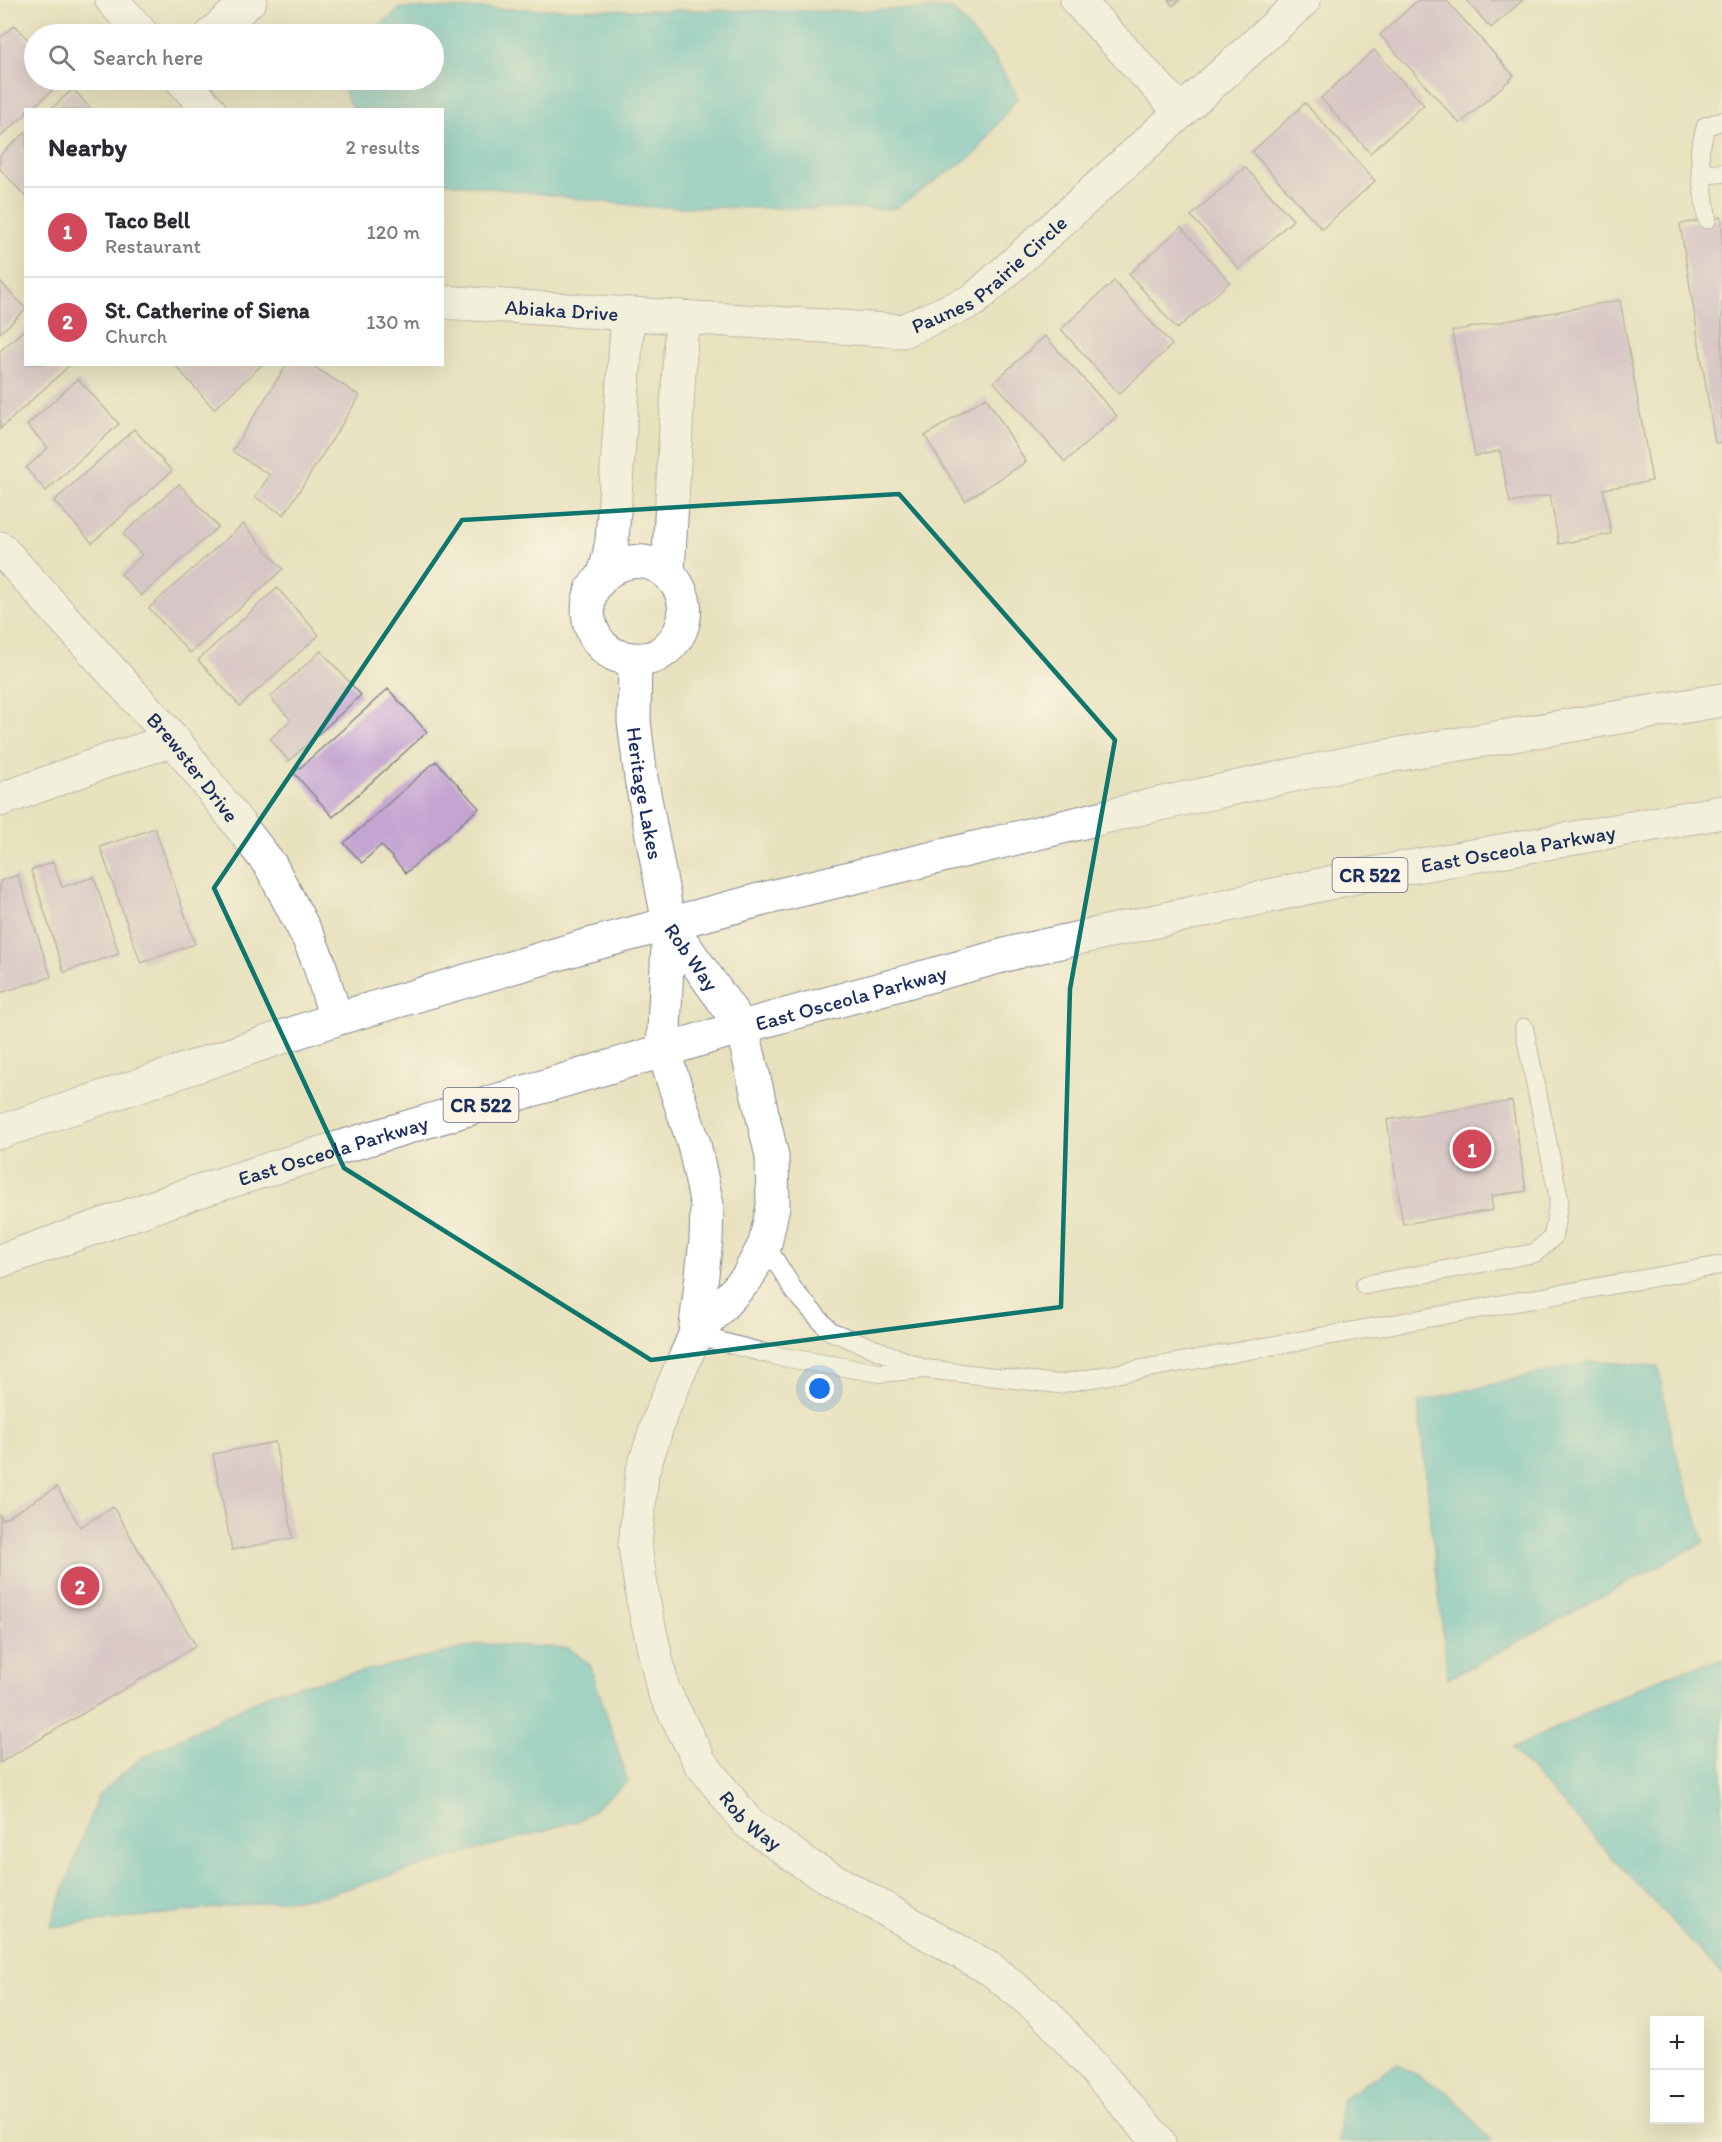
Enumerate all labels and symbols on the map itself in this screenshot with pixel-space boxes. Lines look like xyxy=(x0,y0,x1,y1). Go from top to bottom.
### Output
street label: Paunes Prairie Circle xyxy=(907,210,1072,338)
street label: Abiaka Drive xyxy=(504,293,619,326)
street label: Brewster Drive xyxy=(142,706,245,827)
street label: Heritage Lakes xyxy=(622,725,669,861)
street label: East Osceola Parkway xyxy=(1419,819,1617,877)
road number: CR 522 xyxy=(1332,858,1408,892)
street label: Rob Way xyxy=(660,918,725,995)
street label: East Osceola Parkway xyxy=(752,959,949,1035)
road number: CR 522 xyxy=(444,1088,518,1122)
street label: East Osceola Parkway xyxy=(235,1109,431,1191)
pin: 1 xyxy=(1452,1126,1492,1172)
your location xyxy=(805,1374,834,1403)
pin: 2 xyxy=(60,1564,100,1608)
street label: Rob Way xyxy=(714,1785,787,1856)

